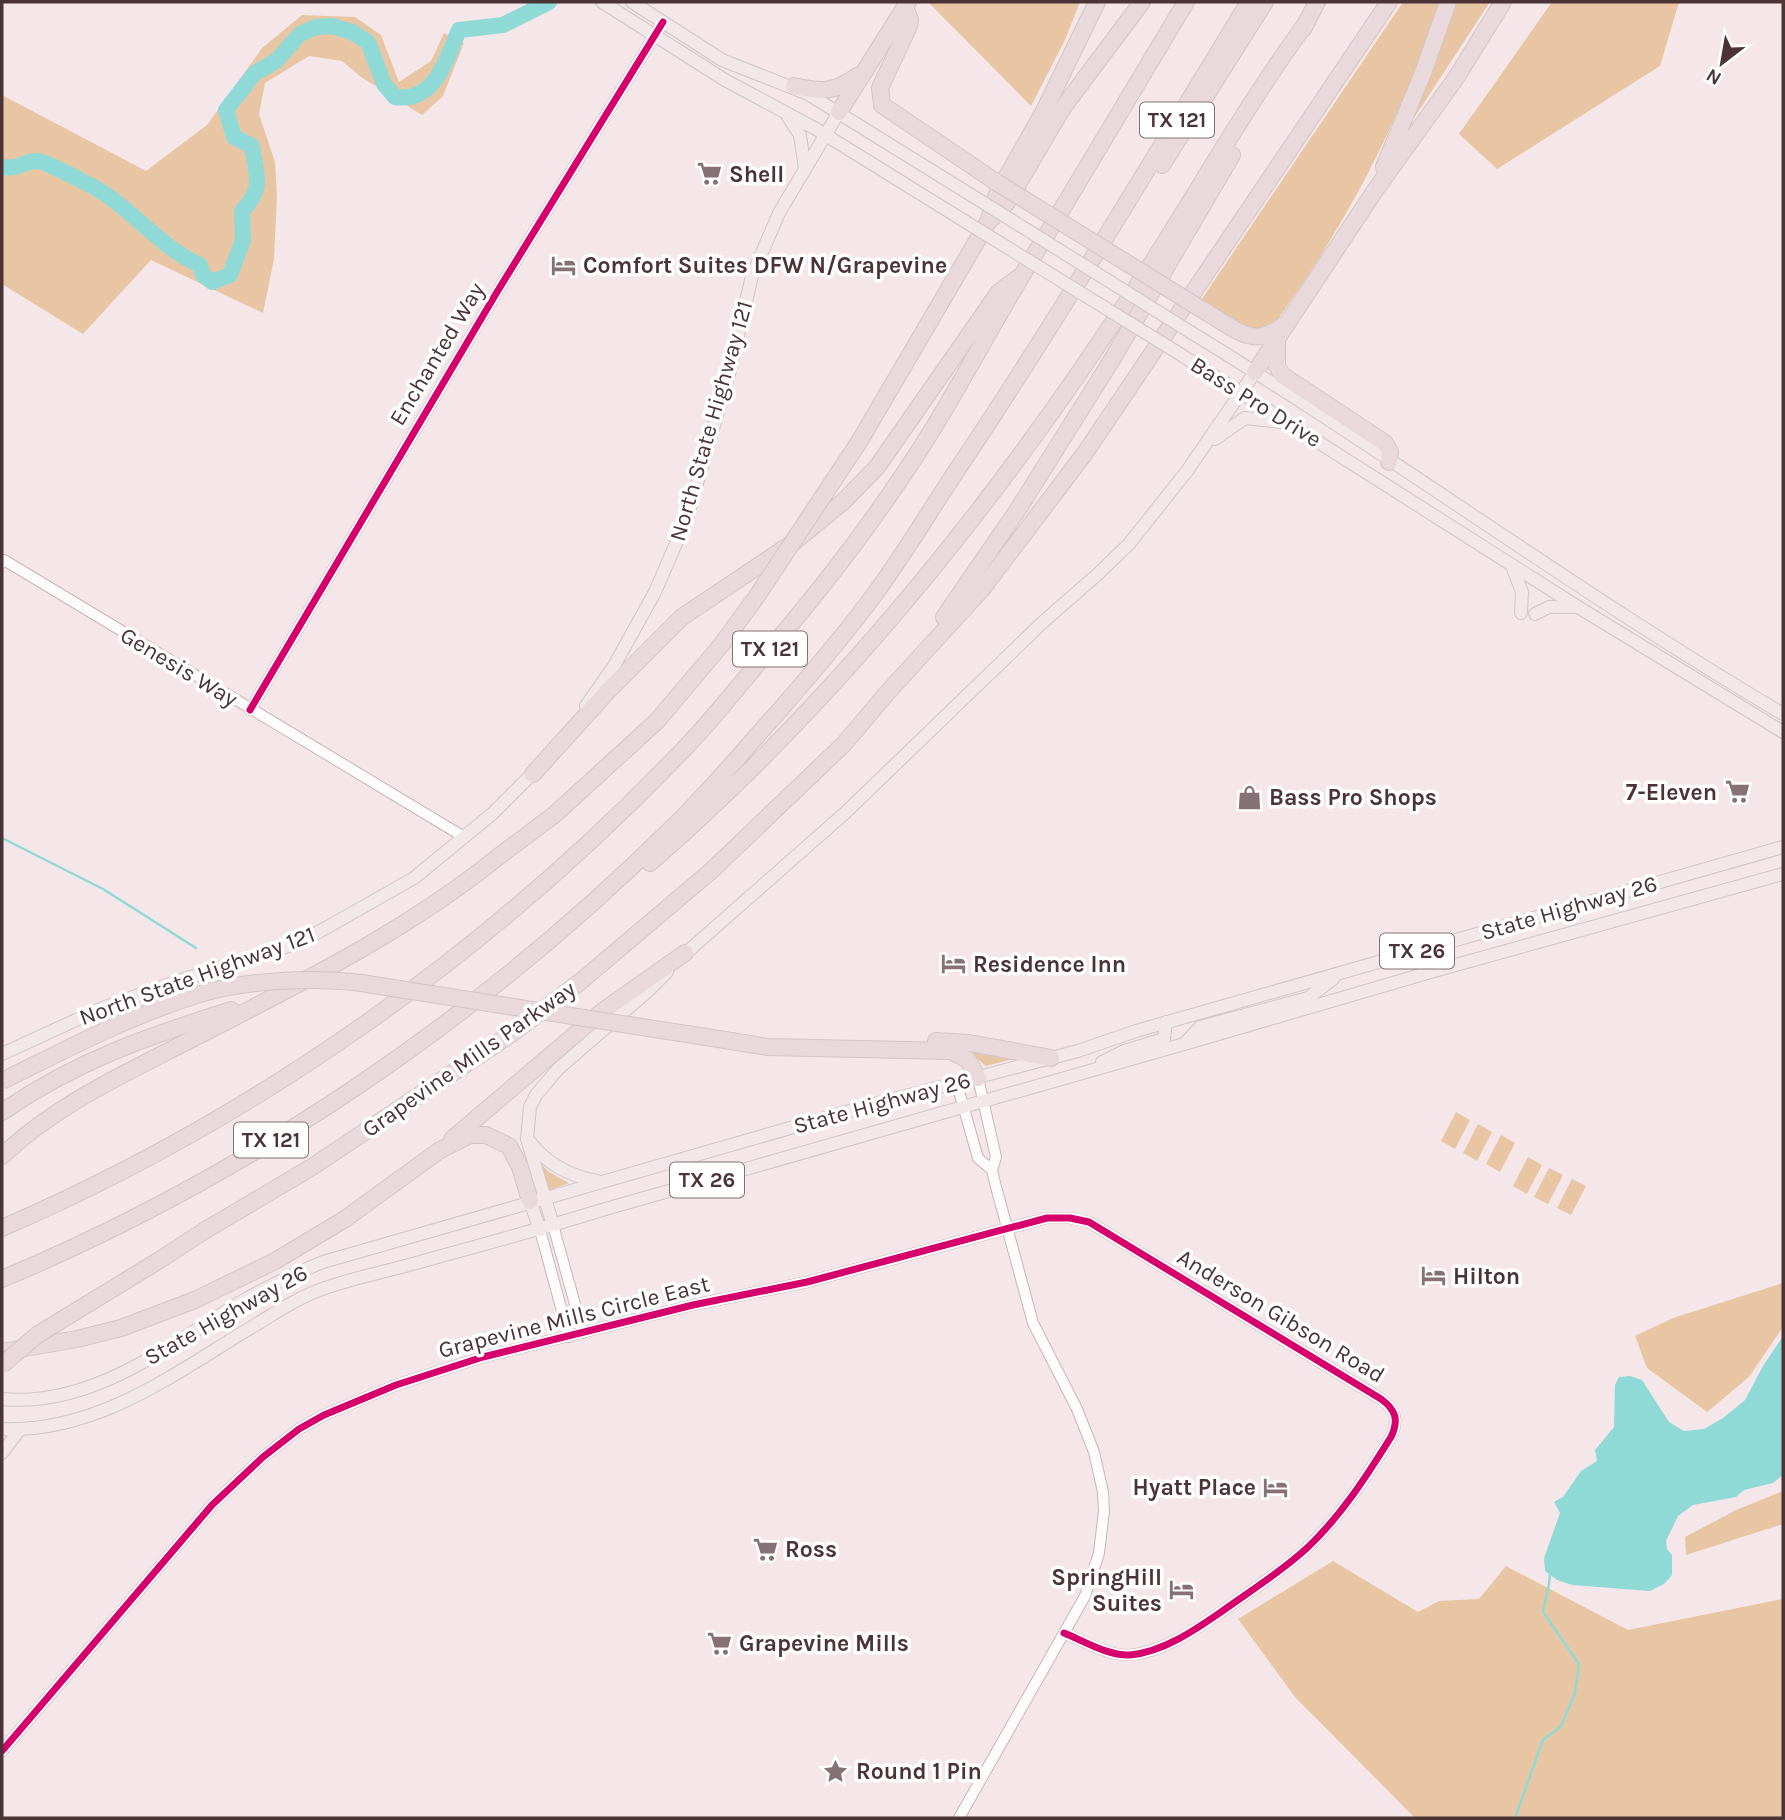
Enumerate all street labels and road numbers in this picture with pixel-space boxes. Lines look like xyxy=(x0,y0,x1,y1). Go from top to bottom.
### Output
road number: TX 121 xyxy=(1140,102,1214,138)
street label: Enchanted Way xyxy=(384,277,490,430)
street label: North State Highway 121 xyxy=(664,298,758,544)
street label: Bass Pro Drive xyxy=(1186,351,1326,453)
street label: Genesis Way xyxy=(115,621,243,713)
road number: TX 121 xyxy=(733,632,807,666)
street label: State Highway 26 xyxy=(1478,870,1660,946)
street label: North State Highway 121 xyxy=(75,921,319,1031)
road number: TX 26 xyxy=(1380,934,1454,968)
street label: Grapevine Mills Parkway xyxy=(357,975,581,1143)
street label: State Highway 26 xyxy=(791,1066,973,1140)
road number: TX 121 xyxy=(234,1122,308,1158)
road number: TX 26 xyxy=(670,1162,744,1198)
street label: Anderson Gibson Road xyxy=(1172,1243,1390,1389)
street label: State Highway 26 xyxy=(140,1259,312,1371)
street label: Grapevine Mills Circle East xyxy=(436,1270,713,1364)

